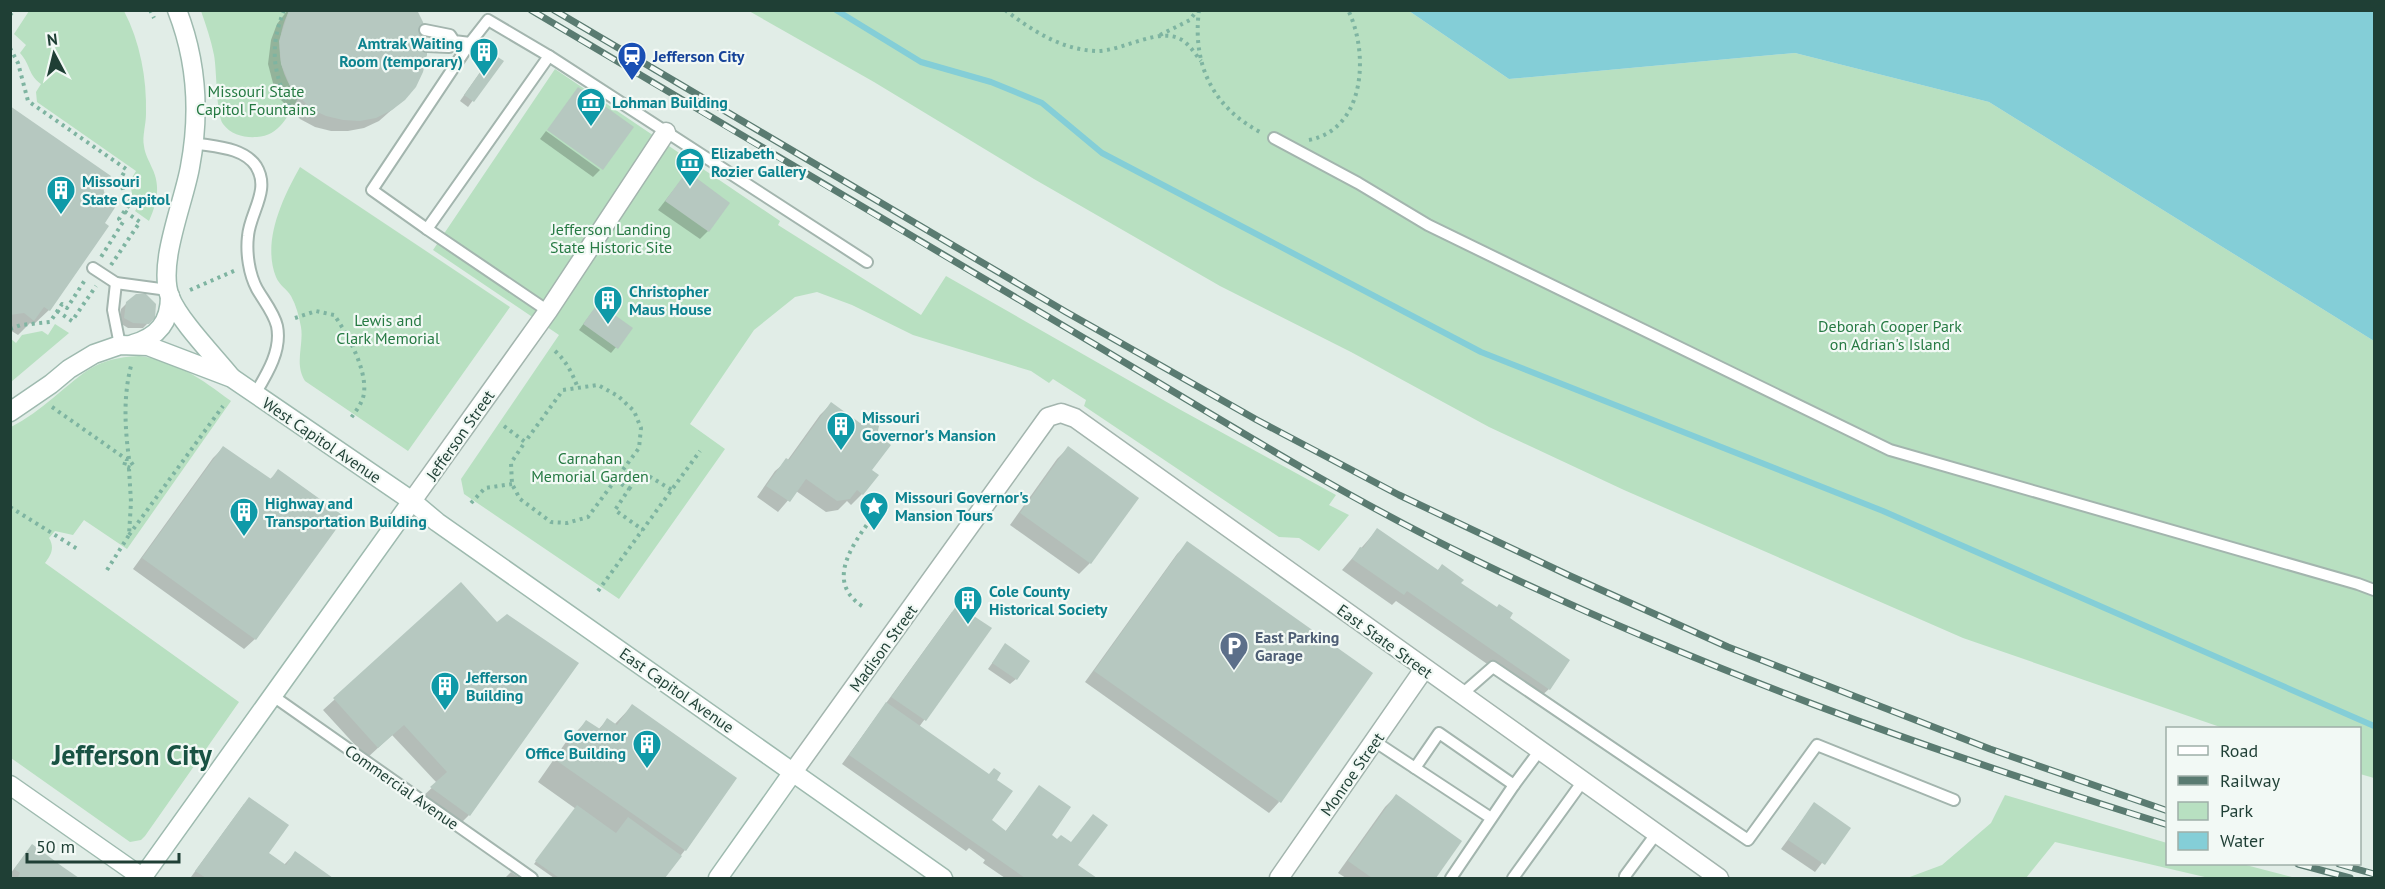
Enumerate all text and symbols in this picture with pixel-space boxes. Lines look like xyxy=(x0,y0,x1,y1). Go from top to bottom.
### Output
north arrow xyxy=(24,24,84,84)
text: N xyxy=(46,29,59,50)
place label: Amtrak Waiting Room (temporary) xyxy=(339,33,463,71)
building icon: Amtrak Waiting Room (temporary) xyxy=(468,36,500,78)
station icon: Jefferson City xyxy=(616,40,648,82)
place label: Jefferson City xyxy=(652,46,745,66)
park label: Missouri State Capitol Fountains xyxy=(196,81,316,119)
museum icon: Lohman Building xyxy=(575,86,607,128)
place label: Lohman Building xyxy=(612,92,728,112)
place label: Elizabeth Rozier Gallery xyxy=(711,143,806,181)
museum icon: Elizabeth Rozier Gallery xyxy=(674,146,706,188)
place label: Missouri State Capitol xyxy=(82,171,170,209)
building icon: Missouri State Capitol xyxy=(45,174,77,216)
park label: Jefferson Landing State Historic Site xyxy=(550,219,672,257)
place label: Christopher Maus House xyxy=(629,281,712,319)
building icon: Christopher Maus House xyxy=(592,284,624,326)
park label: Lewis and Clark Memorial xyxy=(336,310,440,348)
park label: Deborah Cooper Park on Adrian's Island xyxy=(1818,316,1962,354)
street label: Jefferson Street xyxy=(421,386,499,485)
street label: West Capitol Avenue xyxy=(259,393,385,487)
place label: Missouri Governor's Mansion xyxy=(862,407,996,445)
building icon: Missouri Governor's Mansion xyxy=(825,410,857,452)
park label: Carnahan Memorial Garden xyxy=(531,448,649,486)
place label: Missouri Governor's Mansion Tours xyxy=(895,487,1029,525)
place icon: Missouri Governor's Mansion Tours xyxy=(858,490,890,532)
place label: Highway and Transportation Building xyxy=(265,493,427,531)
building icon: Highway and Transportation Building xyxy=(228,496,260,538)
place label: Cole County Historical Society xyxy=(989,581,1108,619)
building icon: Cole County Historical Society xyxy=(952,584,984,626)
street label: Madison Street xyxy=(845,600,922,695)
street label: East State Street xyxy=(1333,600,1437,683)
place label: East Parking Garage xyxy=(1255,627,1339,665)
parking icon: East Parking Garage xyxy=(1218,630,1250,672)
street label: East Capitol Avenue xyxy=(616,643,738,737)
place label: Jefferson Building xyxy=(465,667,527,705)
building icon: Jefferson Building xyxy=(429,670,461,712)
place label: Governor Office Building xyxy=(525,725,626,763)
legend xyxy=(2166,727,2361,865)
building icon: Governor Office Building xyxy=(631,728,663,770)
street label: Monroe Street xyxy=(1316,728,1388,820)
district label: Jefferson City xyxy=(51,736,213,773)
text: Road xyxy=(2220,739,2258,762)
street label: Commercial Avenue xyxy=(341,740,463,834)
text: Railway xyxy=(2220,769,2281,792)
text: Park xyxy=(2220,799,2253,822)
scale bar xyxy=(27,826,178,864)
text: Water xyxy=(2220,829,2264,852)
text: 50 m xyxy=(36,835,75,858)

